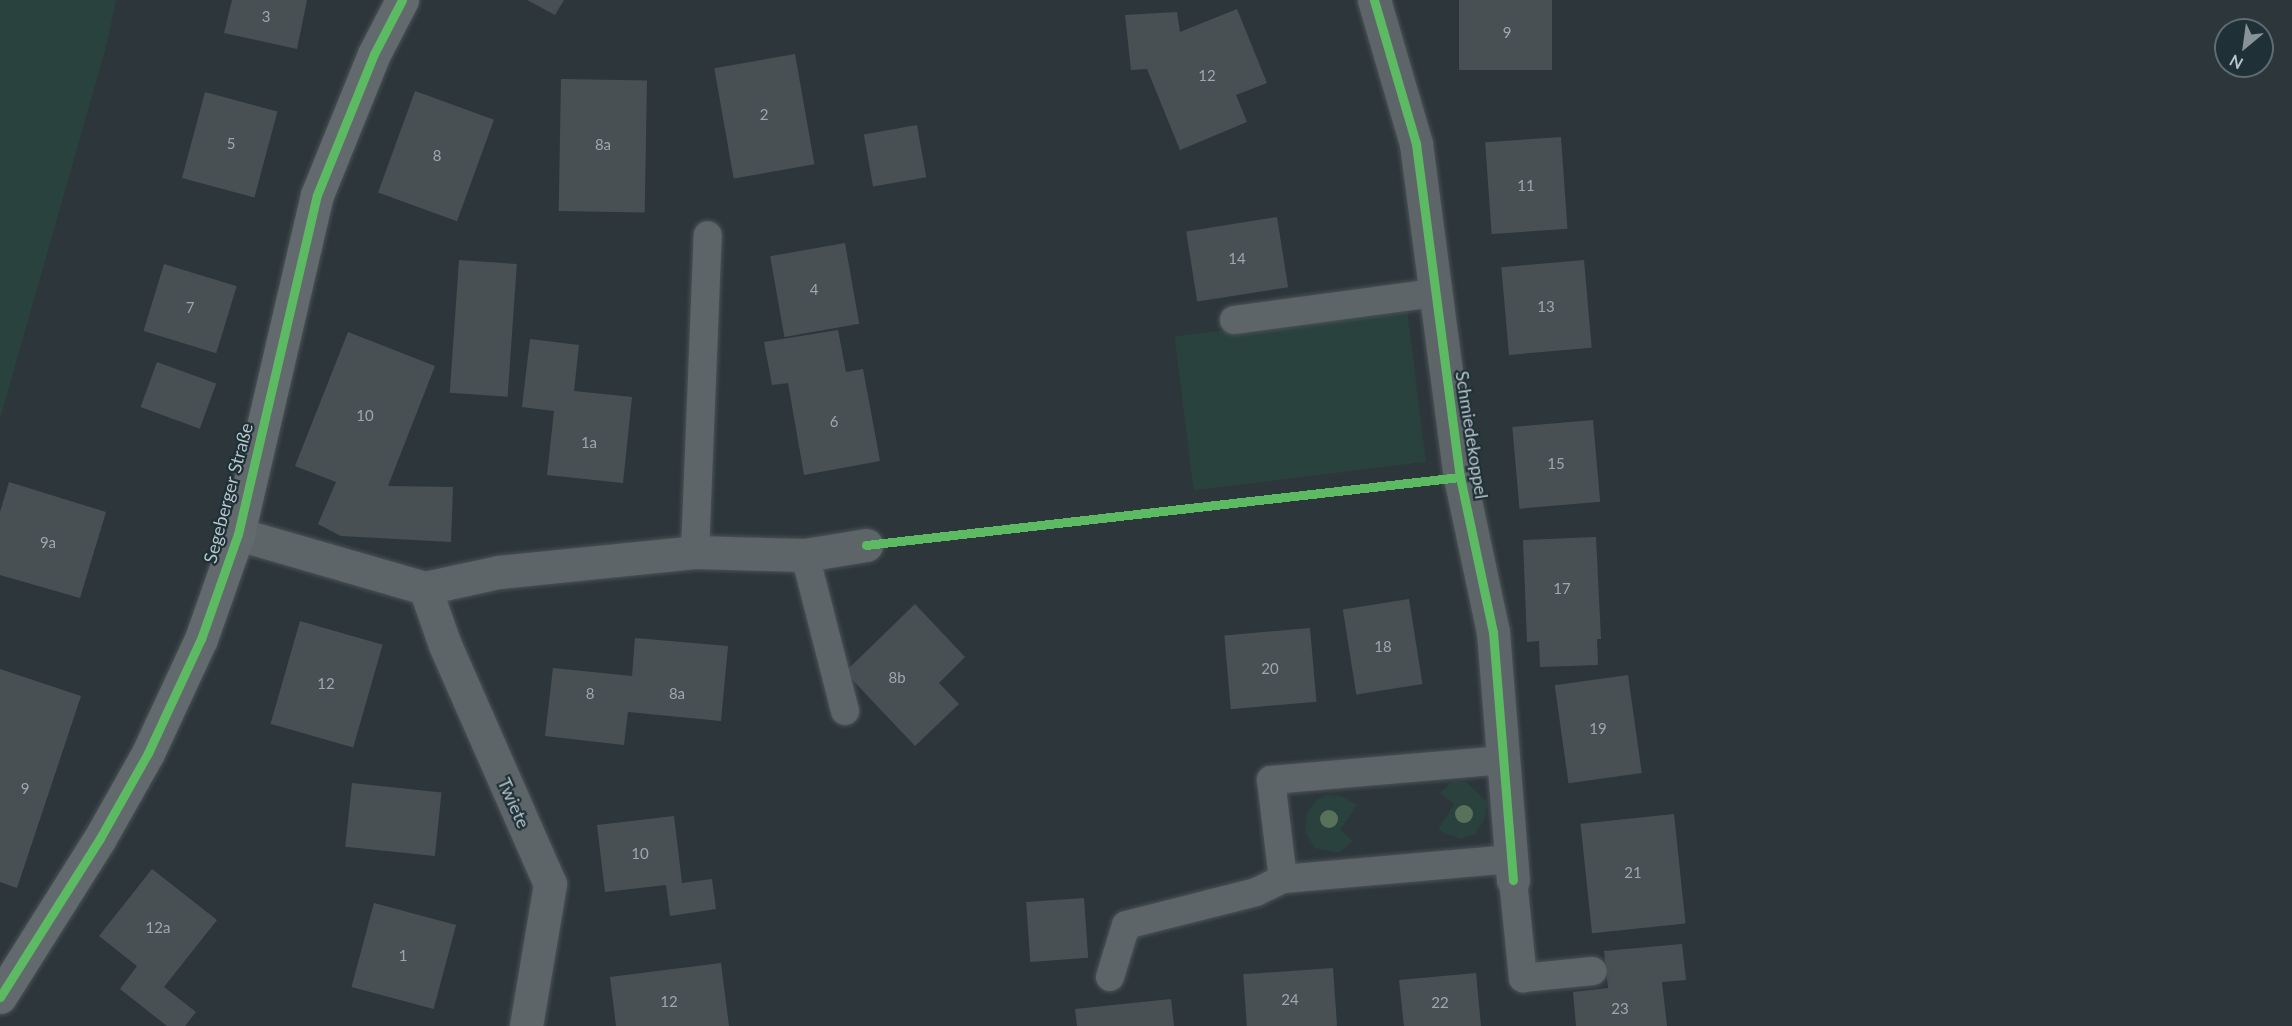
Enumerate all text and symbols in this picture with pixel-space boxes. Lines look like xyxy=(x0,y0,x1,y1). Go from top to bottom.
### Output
house number: 3 xyxy=(262,8,270,26)
north arrow xyxy=(2214,18,2274,78)
house number: 9 xyxy=(1503,24,1511,42)
text: N xyxy=(2226,51,2246,74)
house number: 12 xyxy=(1198,67,1216,85)
house number: 2 xyxy=(760,106,768,124)
house number: 5 xyxy=(227,135,235,153)
house number: 8a xyxy=(595,136,611,154)
house number: 8 xyxy=(433,147,441,165)
house number: 11 xyxy=(1517,177,1535,195)
house number: 14 xyxy=(1228,250,1246,268)
house number: 4 xyxy=(810,281,818,299)
house number: 13 xyxy=(1537,298,1555,316)
house number: 7 xyxy=(186,299,194,317)
street label: Schmiedekoppel xyxy=(1451,369,1493,501)
house number: 10 xyxy=(356,407,374,425)
house number: 6 xyxy=(830,413,838,431)
street label: Segeberger Straße xyxy=(199,420,257,566)
house number: 1a xyxy=(581,434,597,452)
house number: 15 xyxy=(1547,455,1565,473)
house number: 9a xyxy=(40,534,56,552)
house number: 17 xyxy=(1553,580,1571,598)
house number: 18 xyxy=(1374,638,1392,656)
house number: 20 xyxy=(1261,660,1279,678)
house number: 8b xyxy=(888,669,906,687)
house number: 12 xyxy=(317,675,335,693)
house number: 8 xyxy=(586,685,594,703)
house number: 8a xyxy=(669,685,685,703)
house number: 19 xyxy=(1589,720,1607,738)
street label: Twiete xyxy=(493,774,535,832)
house number: 9 xyxy=(21,780,29,798)
house number: 10 xyxy=(631,845,649,863)
house number: 21 xyxy=(1624,864,1642,882)
house number: 12a xyxy=(146,919,170,937)
house number: 1 xyxy=(399,947,407,965)
house number: 24 xyxy=(1281,991,1299,1009)
house number: 12 xyxy=(660,993,678,1011)
house number: 22 xyxy=(1431,994,1449,1012)
house number: 23 xyxy=(1611,1000,1629,1018)

